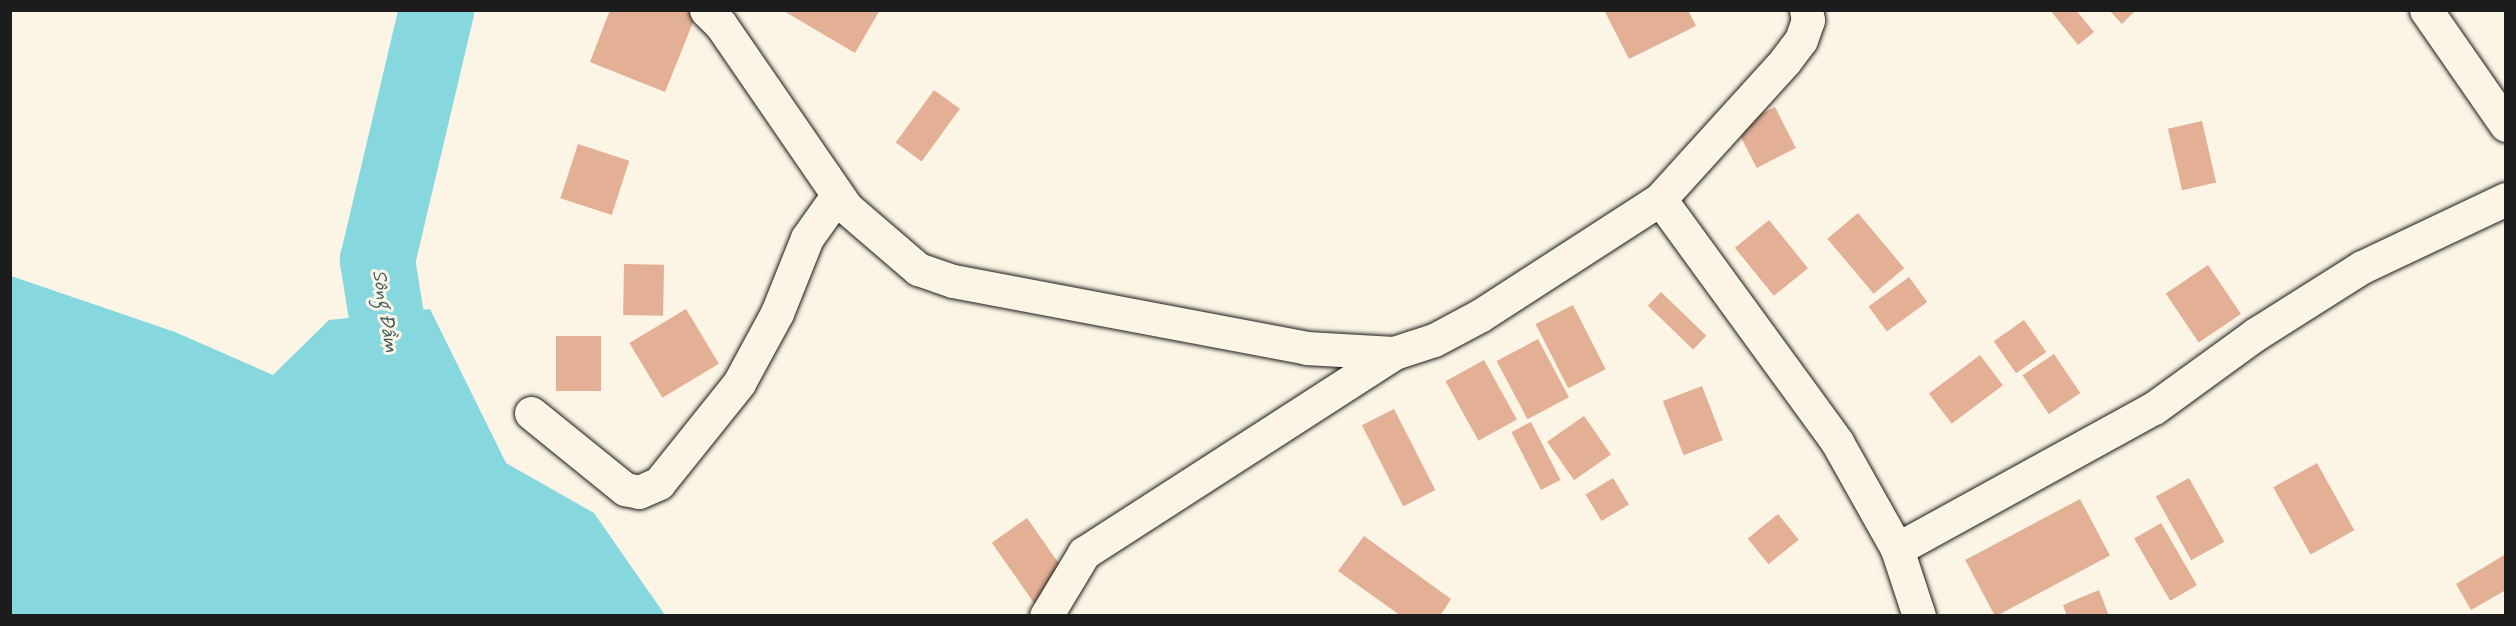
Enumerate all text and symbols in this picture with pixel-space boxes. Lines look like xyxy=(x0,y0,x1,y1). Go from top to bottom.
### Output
water label: Sông Đầm xyxy=(367,268,403,354)

